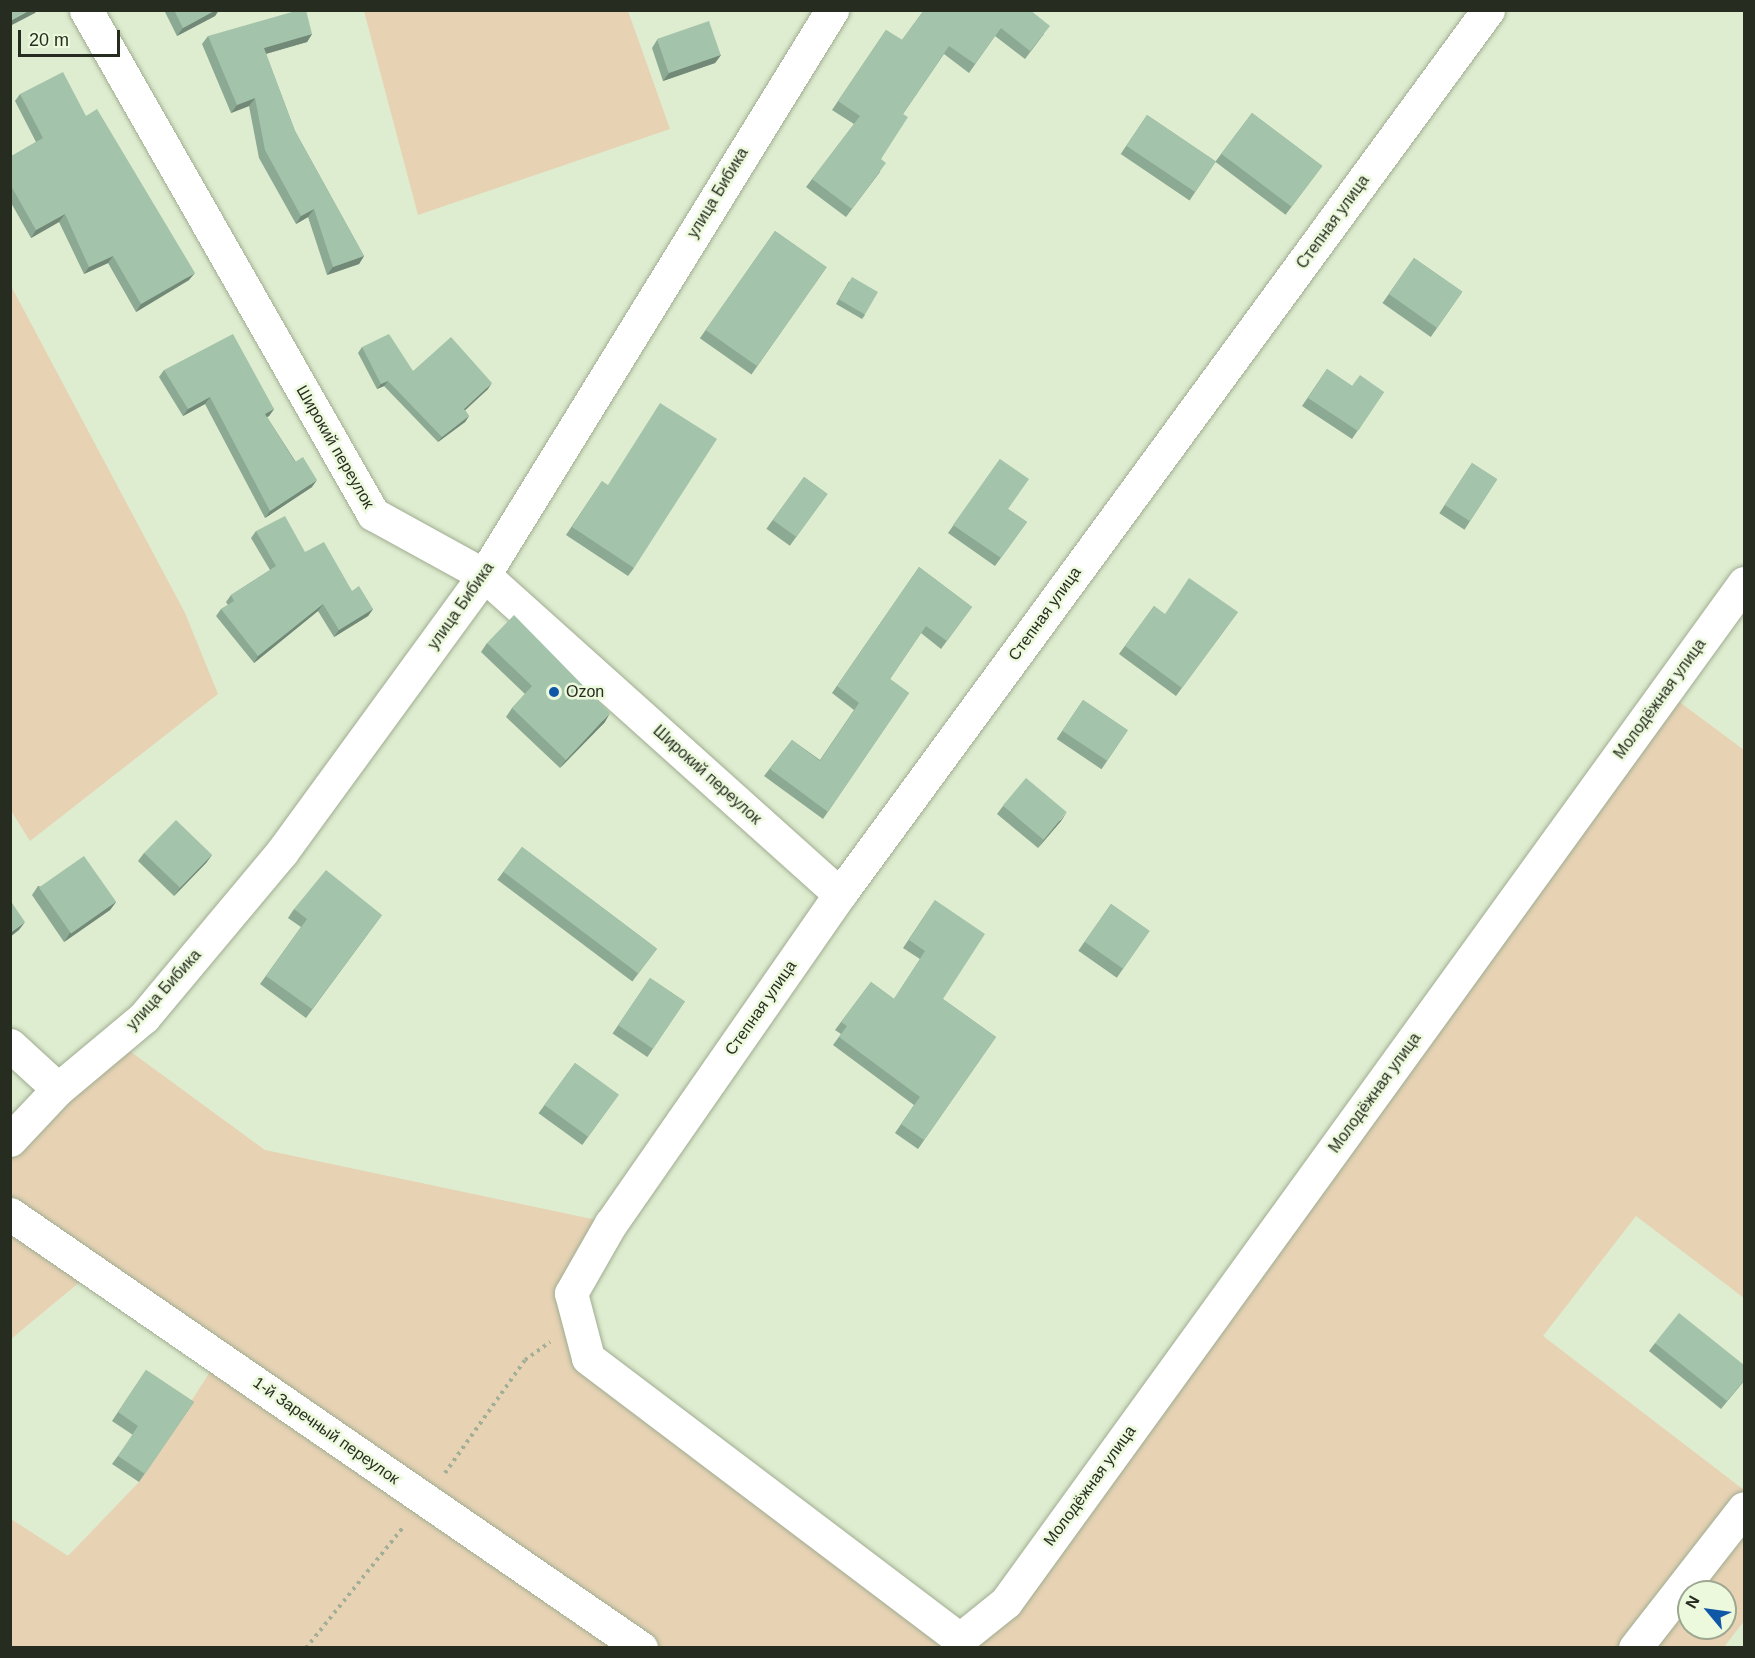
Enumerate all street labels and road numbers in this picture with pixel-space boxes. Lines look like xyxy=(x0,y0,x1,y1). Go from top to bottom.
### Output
street label: улица Бибика xyxy=(683,144,753,242)
street label: Степная улица xyxy=(1293,171,1373,273)
street label: Широкий переулок xyxy=(292,382,378,512)
street label: улица Бибика xyxy=(424,559,498,653)
street label: Степная улица xyxy=(1005,563,1085,665)
street label: Молодёжная улица xyxy=(1610,635,1710,763)
street label: Широкий переулок xyxy=(649,721,765,829)
street label: улица Бибика xyxy=(123,946,205,1034)
street label: Степная улица xyxy=(721,957,801,1059)
street label: Молодёжная улица xyxy=(1325,1029,1425,1157)
street label: 1-й Заречный переулок xyxy=(249,1373,403,1489)
street label: Молодёжная улица xyxy=(1040,1422,1140,1550)

